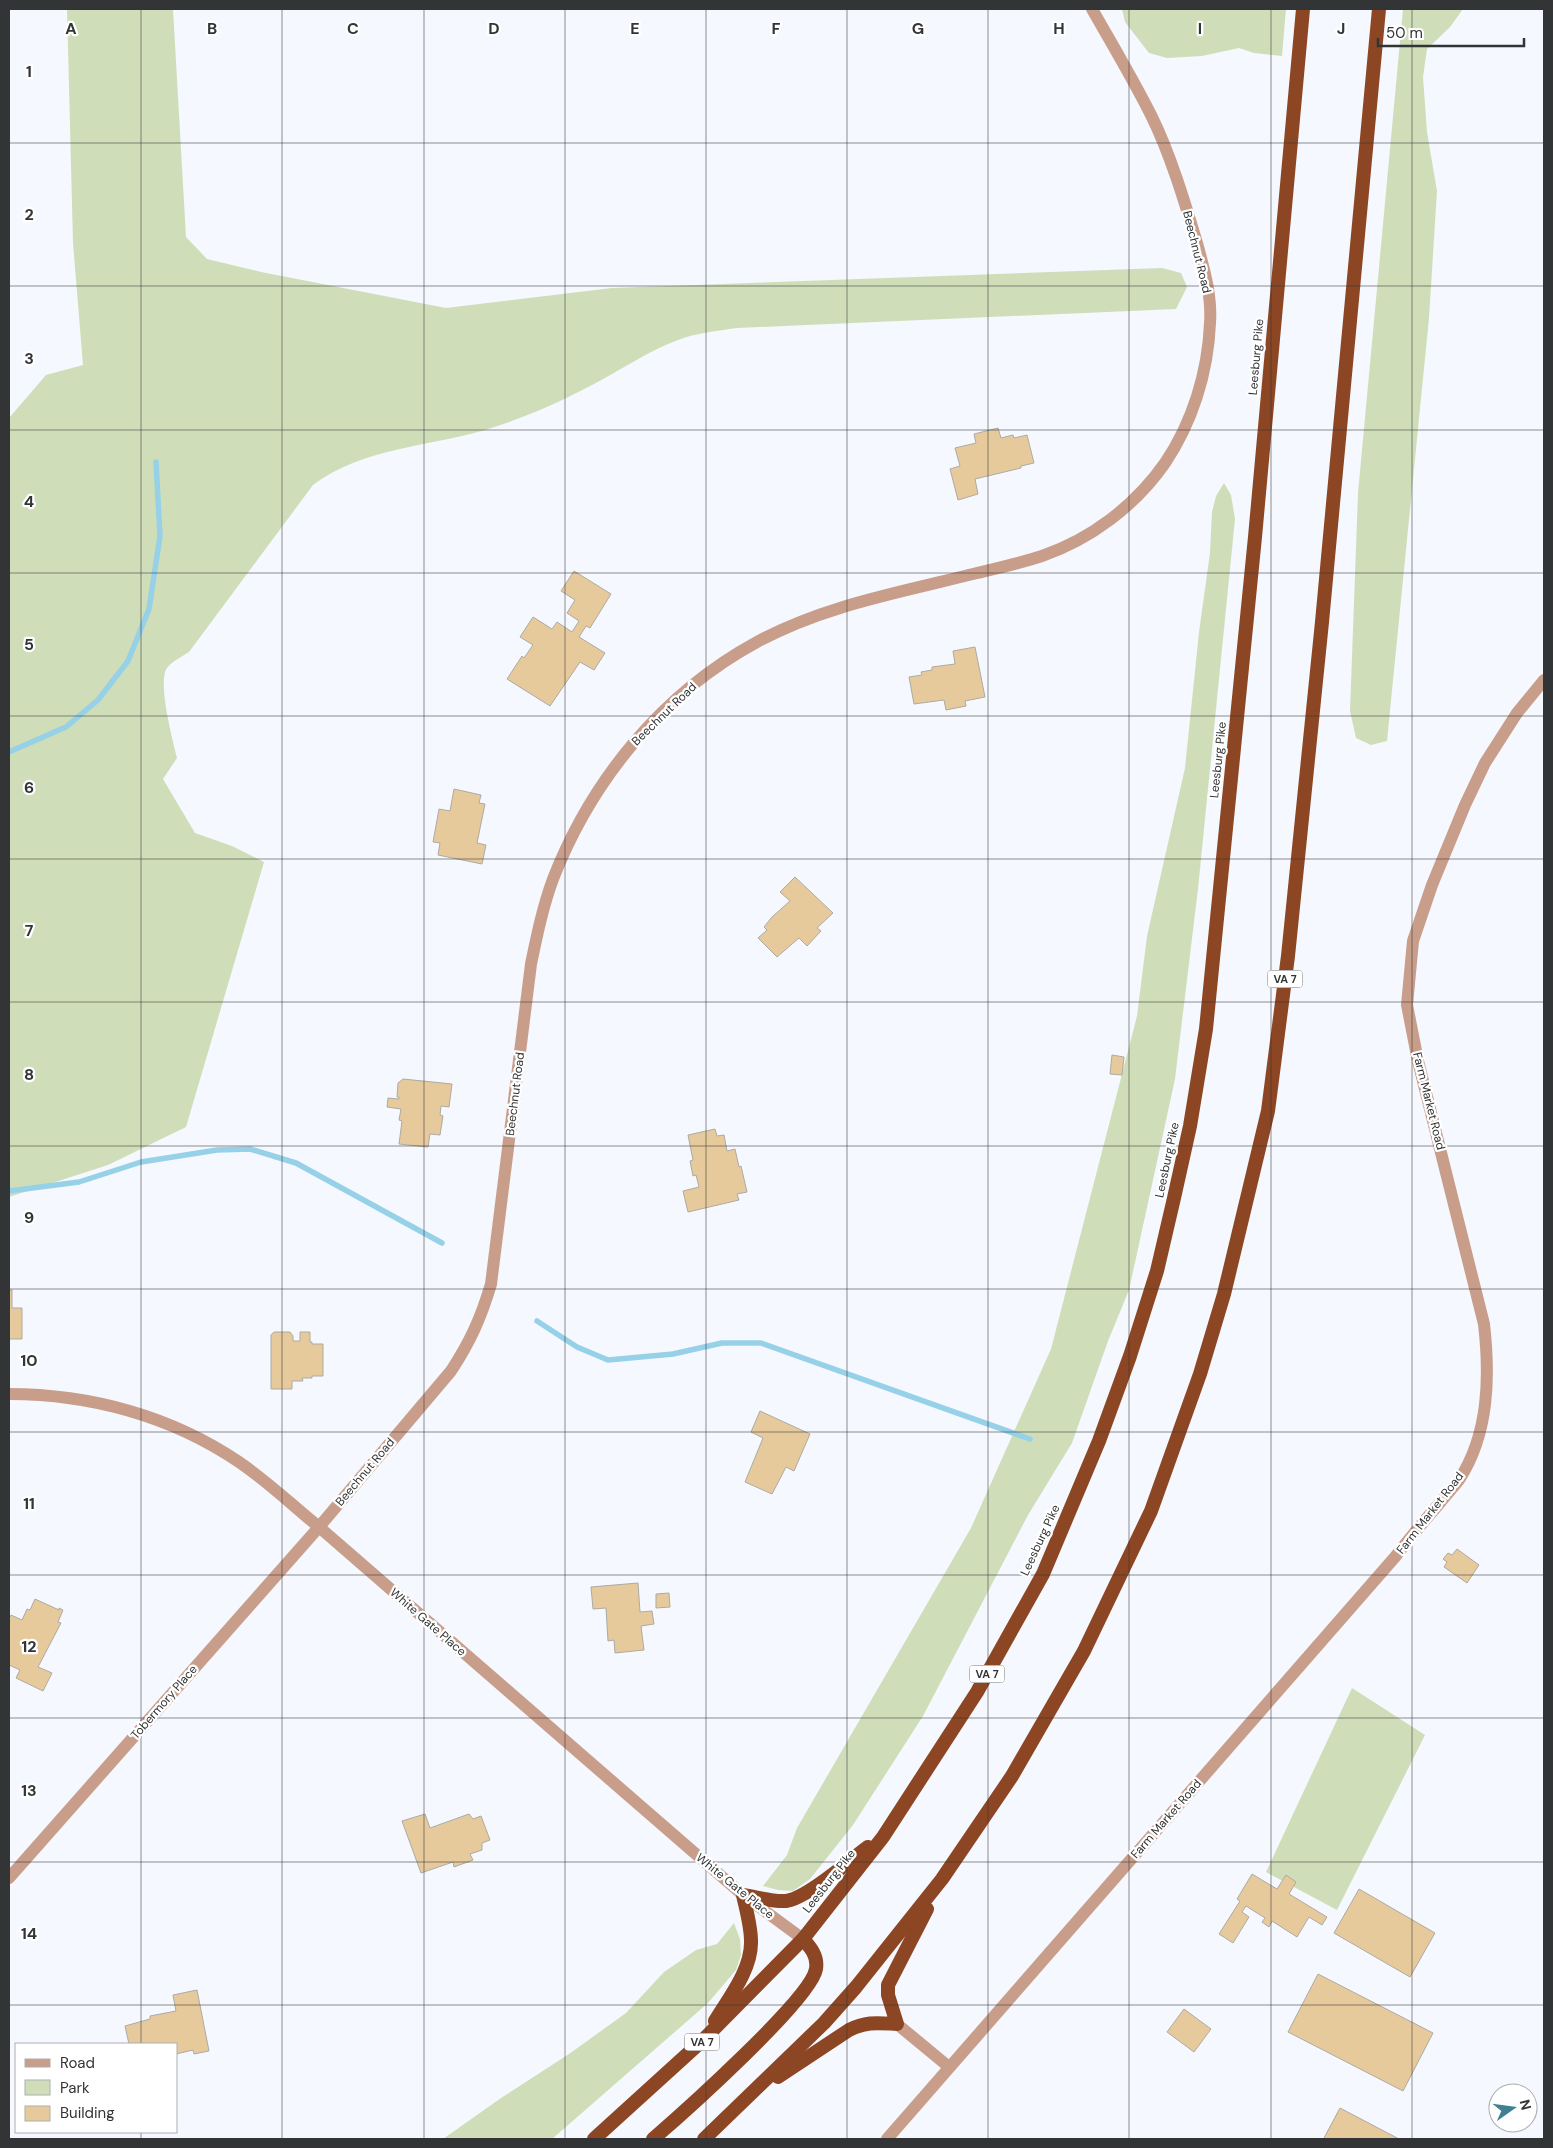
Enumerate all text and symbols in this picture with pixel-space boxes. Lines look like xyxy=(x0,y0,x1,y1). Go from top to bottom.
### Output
scale bar xyxy=(1378,15,1524,47)
text: A xyxy=(65,18,77,39)
text: B xyxy=(207,18,217,39)
text: C xyxy=(347,18,359,39)
text: D xyxy=(488,18,500,39)
text: E xyxy=(630,18,640,39)
text: F xyxy=(772,18,781,39)
text: G xyxy=(912,18,924,39)
text: H xyxy=(1053,18,1065,39)
text: I xyxy=(1198,18,1202,39)
text: J xyxy=(1337,18,1345,39)
text: 50 m xyxy=(1386,23,1423,43)
text: 1 xyxy=(26,61,32,82)
text: 2 xyxy=(24,204,34,225)
street label: Beechnut Road xyxy=(1179,209,1215,295)
street label: Leesburg Pike xyxy=(1245,318,1267,396)
text: 3 xyxy=(24,348,34,369)
text: 4 xyxy=(24,491,34,512)
text: 5 xyxy=(24,634,34,655)
street label: Beechnut Road xyxy=(628,679,700,749)
street label: Leesburg Pike xyxy=(1206,721,1230,799)
text: 6 xyxy=(24,777,34,798)
text: 7 xyxy=(25,920,34,941)
road number: VA 7 xyxy=(1268,971,1302,988)
street label: Beechnut Road xyxy=(502,1051,528,1137)
street label: Farm Market Road xyxy=(1409,1051,1449,1151)
text: 8 xyxy=(24,1064,34,1085)
street label: Leesburg Pike xyxy=(1151,1121,1183,1199)
text: 9 xyxy=(24,1207,34,1228)
text: 10 xyxy=(20,1350,38,1371)
street label: Beechnut Road xyxy=(332,1435,398,1509)
street label: Farm Market Road xyxy=(1393,1469,1467,1557)
text: 11 xyxy=(23,1493,35,1514)
street label: Leesburg Pike xyxy=(1017,1502,1064,1578)
street label: White Gate Place xyxy=(387,1585,470,1660)
text: 12 xyxy=(21,1636,37,1657)
street label: Tobermory Place xyxy=(127,1661,201,1743)
road number: VA 7 xyxy=(970,1666,1004,1682)
street label: Farm Market Road xyxy=(1127,1776,1205,1862)
text: 13 xyxy=(21,1780,37,1801)
street label: Leesburg Pike xyxy=(799,1846,859,1916)
street label: White Gate Place xyxy=(693,1850,777,1922)
text: 14 xyxy=(21,1923,37,1944)
road number: VA 7 xyxy=(684,2034,720,2050)
legend xyxy=(15,2043,178,2133)
text: Road xyxy=(60,2053,95,2073)
text: Park xyxy=(60,2078,90,2098)
north arrow xyxy=(1488,2083,1538,2133)
text: N xyxy=(1516,2098,1536,2112)
text: Building xyxy=(60,2103,115,2123)

